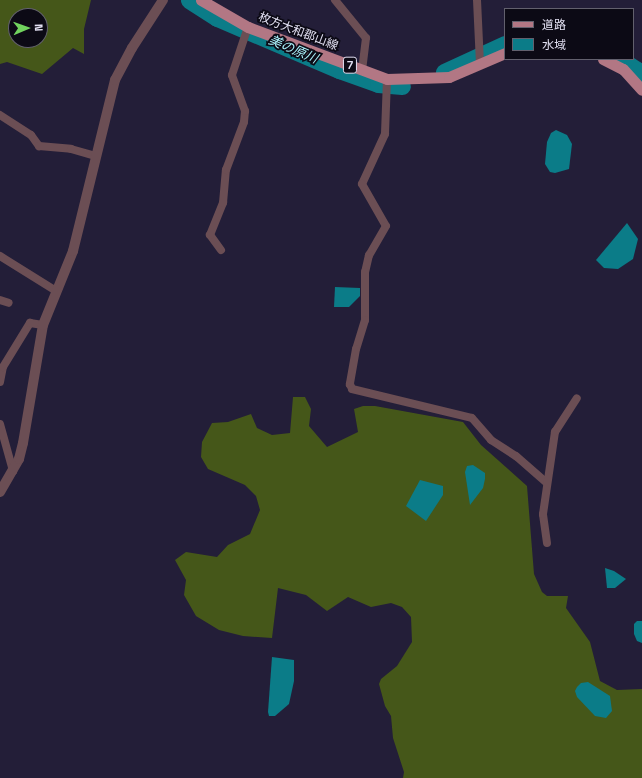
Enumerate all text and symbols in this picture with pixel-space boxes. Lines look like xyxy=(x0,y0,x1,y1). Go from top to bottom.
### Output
north arrow xyxy=(8,8,48,48)
legend xyxy=(504,8,634,60)
street label: 枚方大和郡山線 xyxy=(256,10,340,54)
text: 道路 xyxy=(542,17,566,33)
text: N xyxy=(32,24,46,32)
water label: 美の原川 xyxy=(266,33,320,67)
text: 水域 xyxy=(542,37,566,53)
road number: 7 xyxy=(342,56,358,74)

